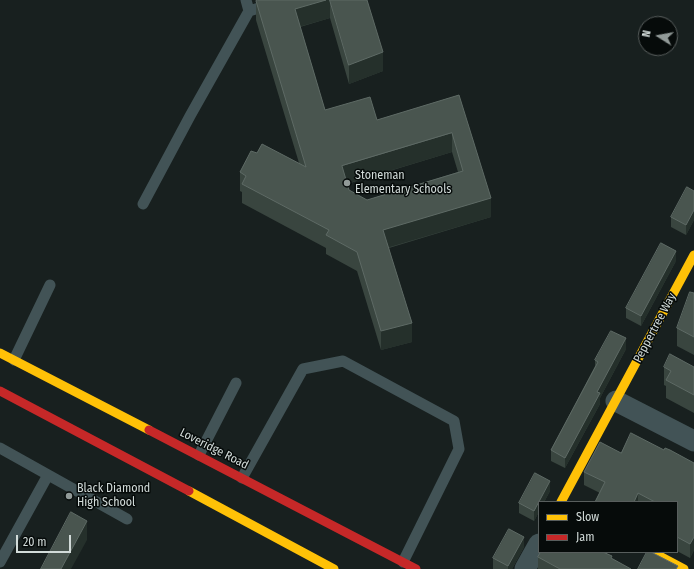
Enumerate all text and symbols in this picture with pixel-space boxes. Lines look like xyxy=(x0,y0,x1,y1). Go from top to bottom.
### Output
north arrow xyxy=(638,16,678,56)
text: N xyxy=(640,29,654,38)
place label: Stoneman Elementary Schools xyxy=(355,169,451,197)
marker: Stoneman Elementary Schools xyxy=(342,178,352,188)
street label: Peppertree Way xyxy=(631,291,679,365)
street label: Loveridge Road xyxy=(177,426,251,472)
place label: Black Diamond High School xyxy=(77,482,150,510)
marker: Black Diamond High School xyxy=(64,491,74,501)
legend xyxy=(538,501,678,553)
text: Slow xyxy=(576,510,599,524)
scale bar xyxy=(18,527,73,553)
text: Jam xyxy=(576,530,594,544)
text: 20 m xyxy=(23,535,47,549)

